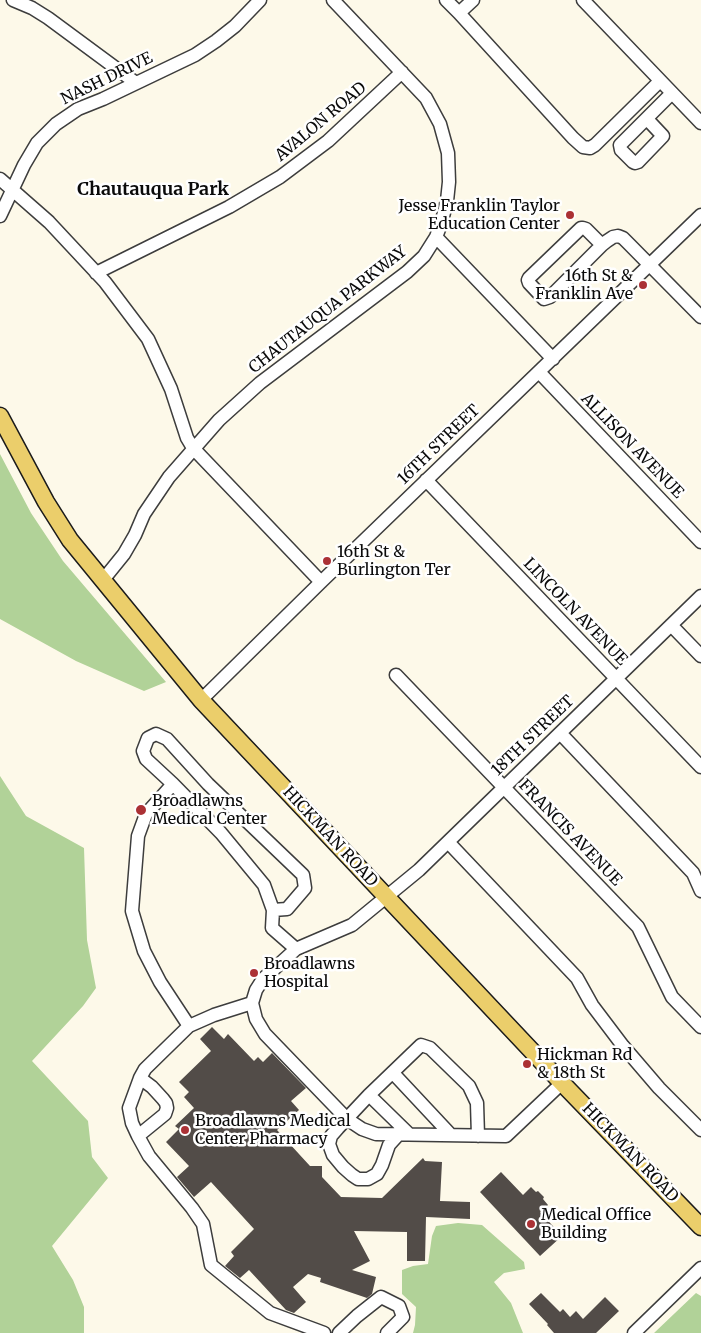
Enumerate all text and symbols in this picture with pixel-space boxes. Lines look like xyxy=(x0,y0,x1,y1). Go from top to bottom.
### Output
street label: NASH DRIVE xyxy=(58,49,156,109)
street label: AVALON ROAD xyxy=(272,78,370,166)
district label: Chautauqua Park xyxy=(77,179,229,201)
place label: Jesse Franklin Taylor Education Center xyxy=(398,196,560,234)
marker: Jesse Franklin Taylor Education Center xyxy=(564,209,576,221)
street label: CHAUTAUQUA PARKWAY xyxy=(245,242,411,378)
place label: 16th St & Franklin Ave xyxy=(535,266,633,304)
marker: 16th St & Franklin Ave xyxy=(637,279,649,291)
street label: ALLISON AVENUE xyxy=(577,389,687,503)
street label: 16TH STREET xyxy=(394,401,484,489)
place label: 16th St & Burlington Ter xyxy=(337,542,451,580)
marker: 16th St & Burlington Ter xyxy=(321,555,333,567)
street label: LINCOLN AVENUE xyxy=(519,555,631,669)
street label: 18TH STREET xyxy=(488,692,578,780)
street label: FRANCIS AVENUE xyxy=(514,776,626,890)
street label: HICKMAN ROAD xyxy=(279,783,381,891)
place label: Broadlawns Medical Center xyxy=(152,791,267,829)
marker: Broadlawns Medical Center xyxy=(134,803,148,817)
place label: Broadlawns Hospital xyxy=(264,954,355,992)
marker: Broadlawns Hospital xyxy=(248,967,260,979)
place label: Hickman Rd & 18th St xyxy=(537,1045,632,1083)
marker: Hickman Rd & 18th St xyxy=(521,1058,533,1070)
street label: HICKMAN ROAD xyxy=(578,1100,682,1206)
place label: Broadlawns Medical Center Pharmacy xyxy=(195,1111,351,1149)
marker: Broadlawns Medical Center Pharmacy xyxy=(179,1124,191,1136)
place label: Medical Office Building xyxy=(541,1205,651,1243)
marker: Medical Office Building xyxy=(525,1218,537,1230)

